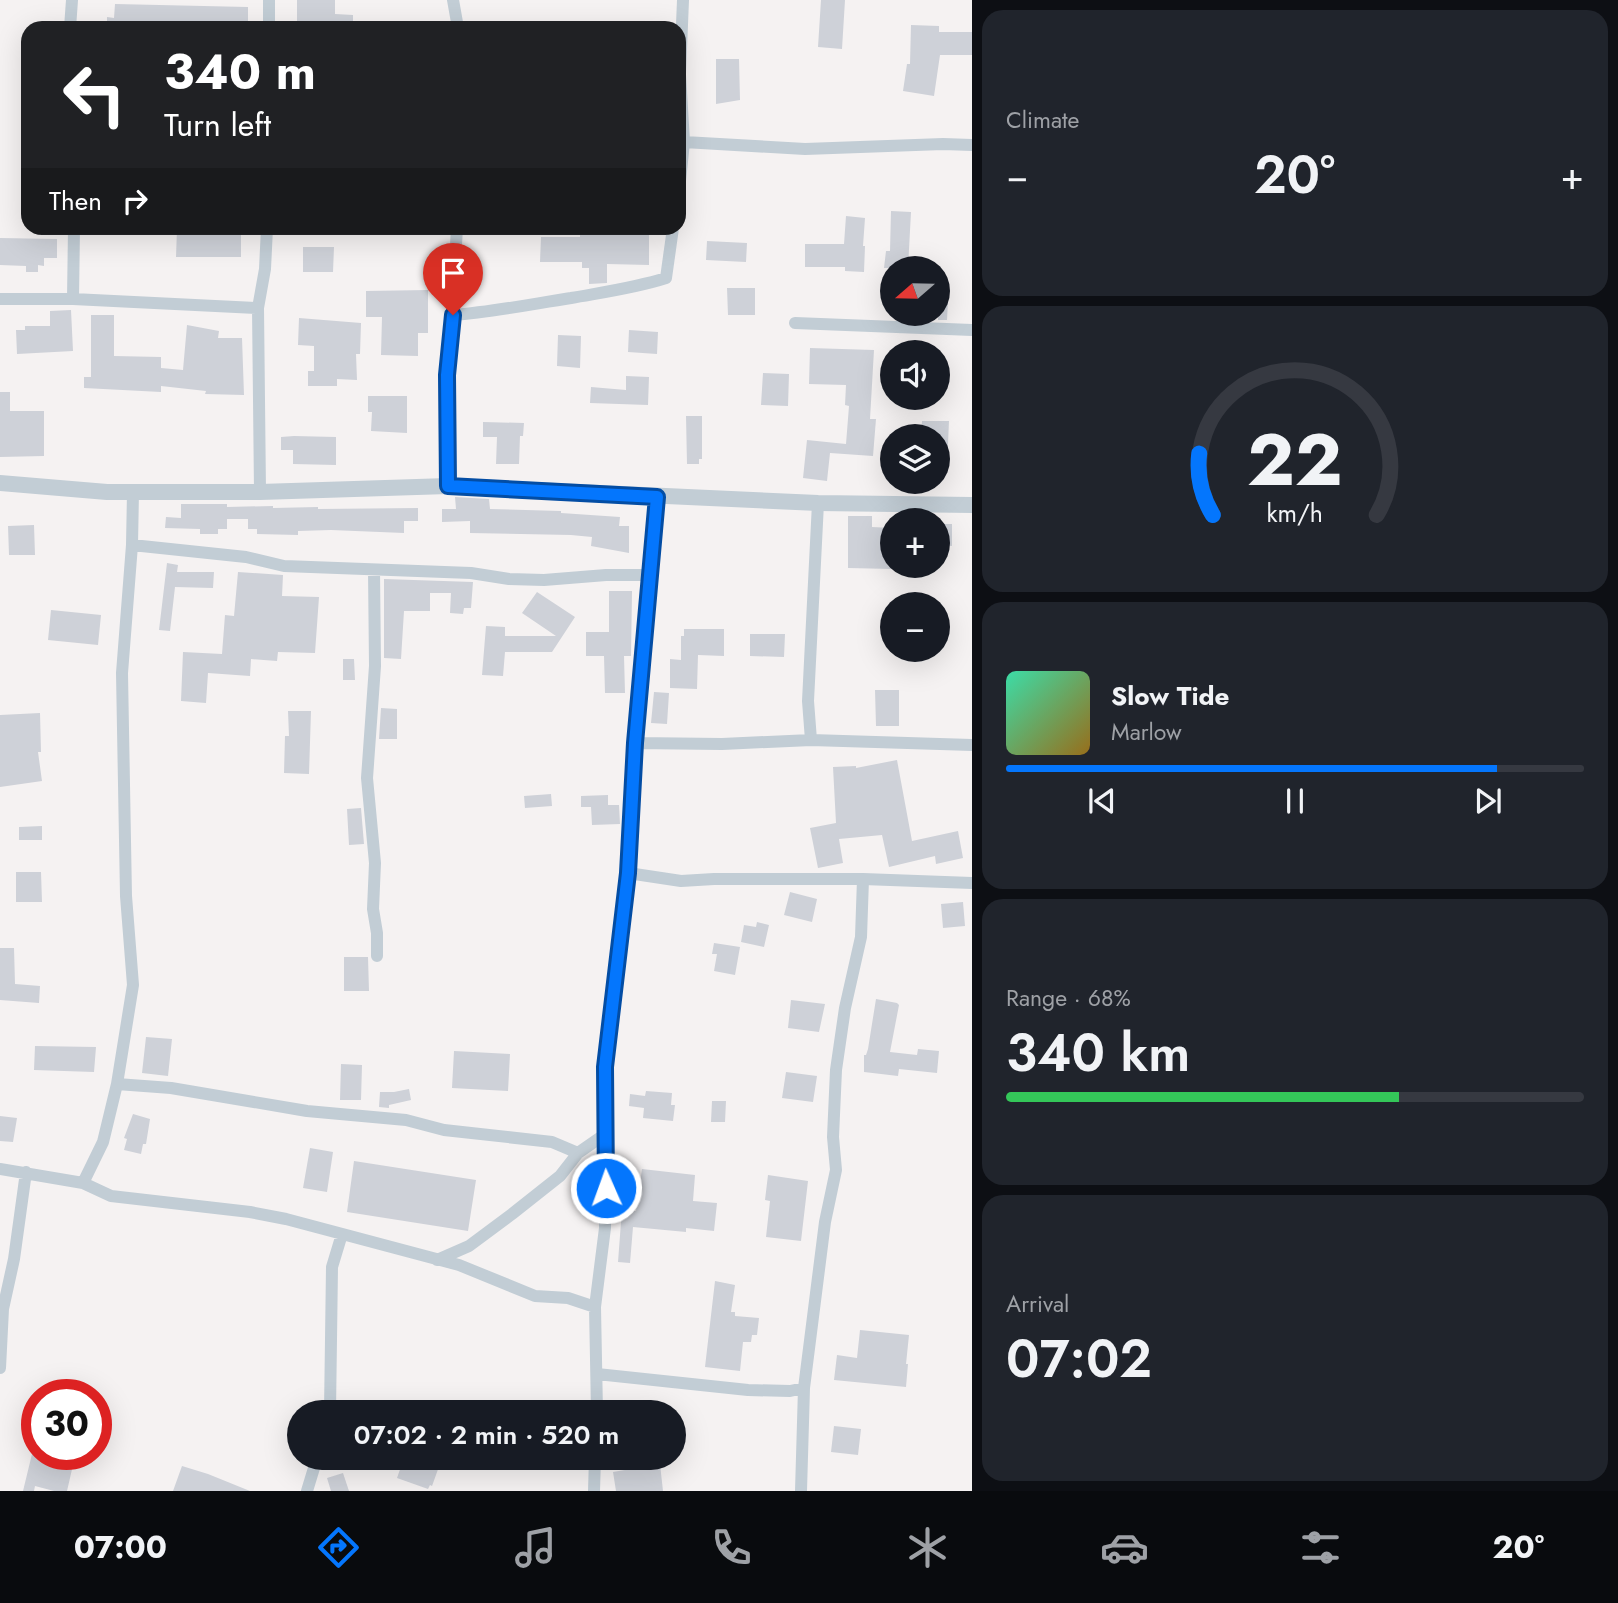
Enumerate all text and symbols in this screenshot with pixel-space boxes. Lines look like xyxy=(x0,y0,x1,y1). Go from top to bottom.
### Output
text: 340 m xyxy=(164,37,316,107)
icon: left xyxy=(49,49,140,140)
text: Turn left xyxy=(164,102,271,148)
text: Climate xyxy=(1006,103,1079,137)
text: 20° xyxy=(1254,137,1335,213)
text: − xyxy=(1006,148,1028,203)
text: + xyxy=(1561,148,1584,203)
text: Then xyxy=(49,182,102,220)
icon: right xyxy=(116,182,154,220)
pin xyxy=(423,243,483,315)
icon: arrive xyxy=(434,254,472,292)
north arrow xyxy=(880,256,950,326)
map controls xyxy=(880,256,950,662)
button: sound xyxy=(880,340,950,410)
text: 22 xyxy=(1247,408,1343,513)
button: layers xyxy=(880,424,950,494)
text: km/h xyxy=(1267,495,1323,531)
button: + xyxy=(880,508,950,578)
button: − xyxy=(880,592,950,662)
text: Slow Tide xyxy=(1111,677,1230,715)
text: Marlow xyxy=(1111,715,1182,749)
icon: previous xyxy=(1083,782,1121,820)
icon: pause xyxy=(1276,782,1314,820)
icon: next xyxy=(1469,782,1507,820)
text: Range · 68% xyxy=(1006,981,1131,1015)
text: 340 km xyxy=(1006,1015,1190,1091)
position arrow xyxy=(569,1151,643,1225)
text: Arrival xyxy=(1006,1287,1069,1321)
text: 07:02 xyxy=(1006,1321,1152,1397)
speed limit sign: 30 xyxy=(21,1379,112,1470)
text: 07:02 · 2 min · 520 m xyxy=(354,1416,619,1454)
icon: directions xyxy=(314,1523,363,1572)
icon: music xyxy=(511,1523,560,1572)
icon: phone xyxy=(707,1523,756,1572)
icon: climate xyxy=(903,1523,952,1572)
icon: car xyxy=(1100,1523,1149,1572)
icon: filters xyxy=(1296,1523,1345,1572)
text: 07:00 xyxy=(74,1524,167,1570)
text: 20° xyxy=(1493,1524,1544,1570)

